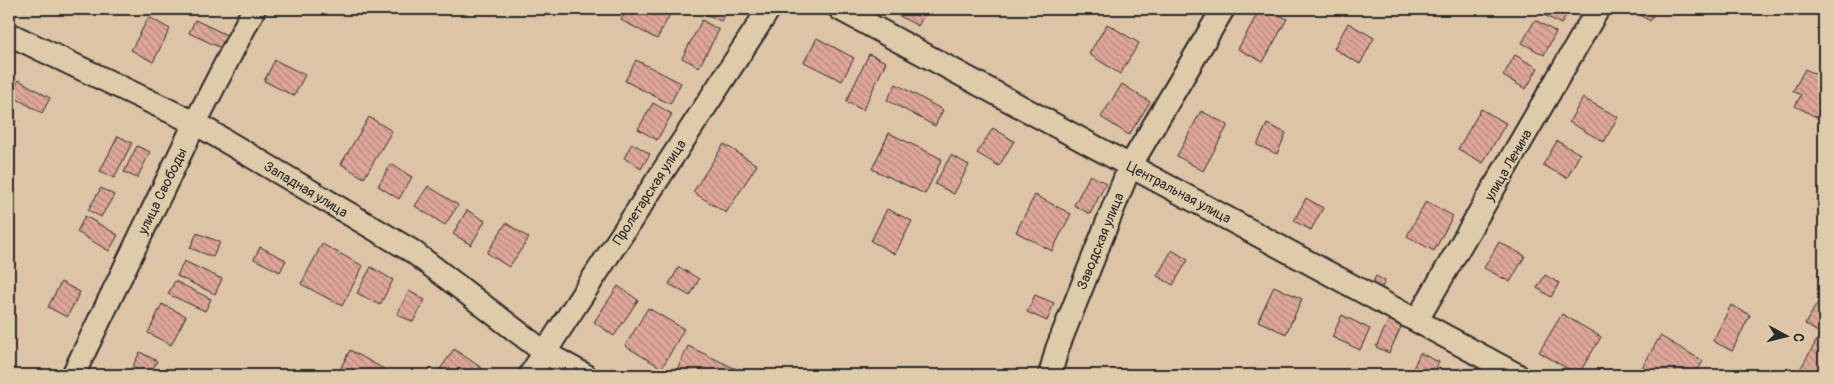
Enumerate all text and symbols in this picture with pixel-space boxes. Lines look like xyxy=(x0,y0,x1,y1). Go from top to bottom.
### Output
street label: улица Ленина xyxy=(1481,126,1536,205)
street label: Пролетарская улица xyxy=(609,136,690,248)
street label: улица Свободы xyxy=(134,145,191,238)
street label: Западная улица xyxy=(261,158,351,221)
street label: Центральная улица xyxy=(1124,158,1234,227)
street label: Заводская улица xyxy=(1073,190,1128,292)
north arrow xyxy=(1760,312,1810,362)
text: С xyxy=(1789,332,1807,343)

